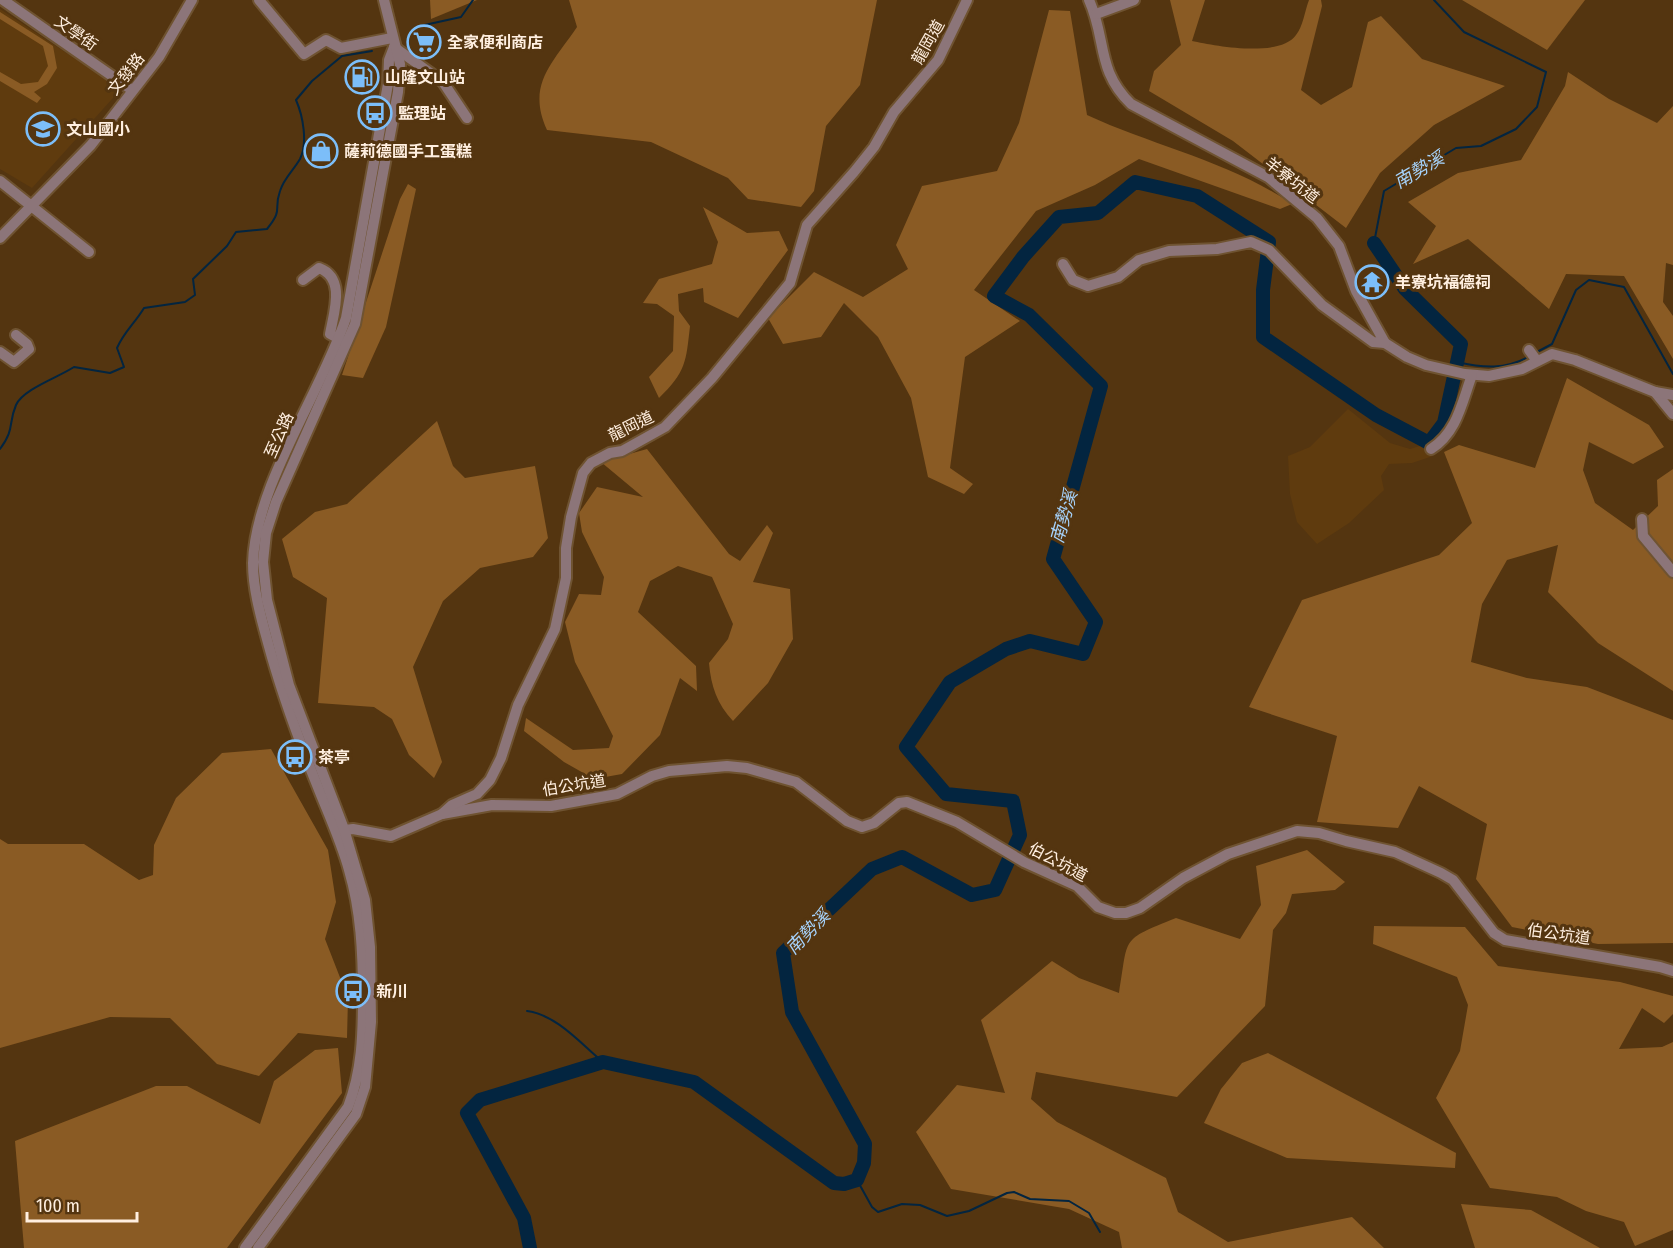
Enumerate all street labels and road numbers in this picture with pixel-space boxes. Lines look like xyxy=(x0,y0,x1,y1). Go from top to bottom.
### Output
street label: 文學街 xyxy=(51,11,101,55)
street label: 龍岡道 xyxy=(908,16,948,68)
street label: 文發路 xyxy=(104,49,148,99)
street label: 羊寮坑道 xyxy=(1261,153,1323,207)
street label: 龍岡道 xyxy=(605,407,657,445)
street label: 至公路 xyxy=(261,409,297,461)
street label: 伯公坑道 xyxy=(541,771,607,799)
street label: 伯公坑道 xyxy=(1025,839,1091,885)
street label: 伯公坑道 xyxy=(1526,920,1592,948)

